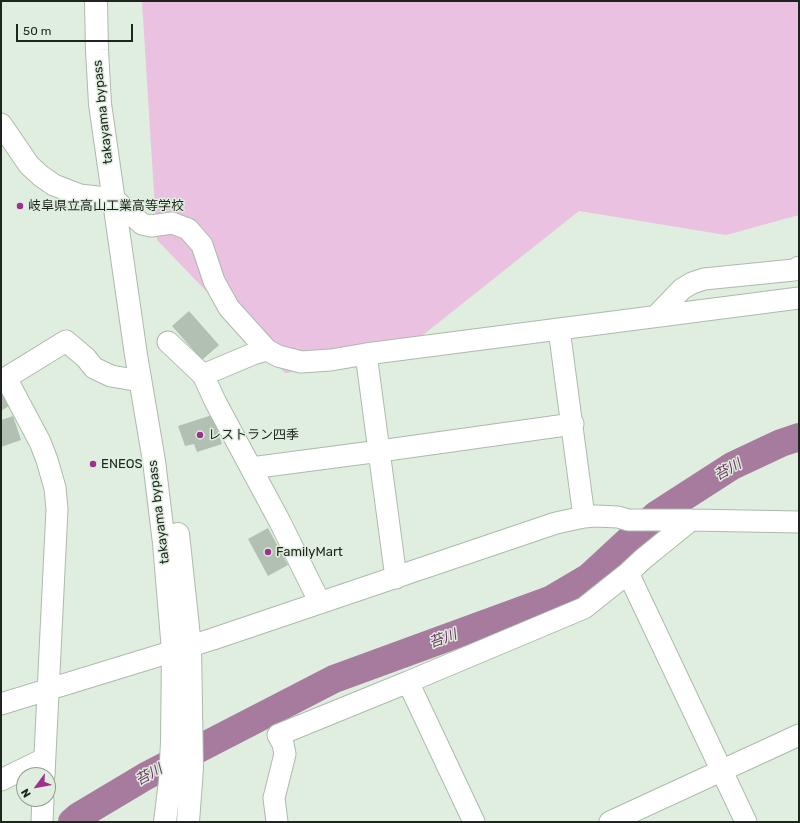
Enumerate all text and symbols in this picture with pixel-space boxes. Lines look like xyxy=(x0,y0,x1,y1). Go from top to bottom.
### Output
scale bar xyxy=(18,16,135,42)
text: 50 m xyxy=(23,24,51,38)
street label: takayama bypass xyxy=(90,59,116,165)
place label: 岐阜県立高山工業高等学校 xyxy=(28,198,184,214)
marker: 岐阜県立高山工業高等学校 xyxy=(15,201,25,211)
place label: レストラン四季 xyxy=(208,427,299,443)
marker: レストラン四季 xyxy=(195,430,205,440)
place label: ENEOS xyxy=(101,456,143,472)
water label: 苔川 xyxy=(712,456,744,484)
marker: ENEOS xyxy=(88,459,98,469)
street label: takayama bypass xyxy=(145,459,173,565)
place label: FamilyMart xyxy=(276,544,343,560)
marker: FamilyMart xyxy=(263,547,273,557)
water label: 苔川 xyxy=(427,626,459,652)
water label: 苔川 xyxy=(133,761,165,789)
north arrow xyxy=(16,767,56,807)
text: N xyxy=(19,786,34,800)

